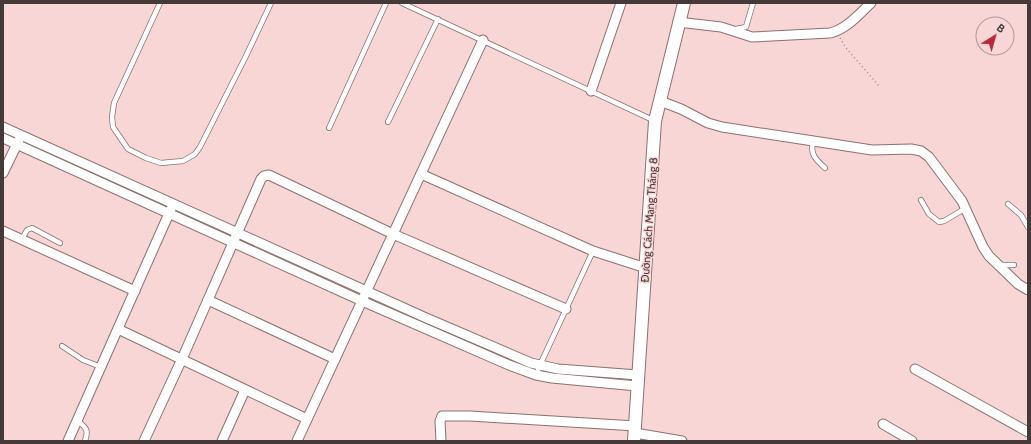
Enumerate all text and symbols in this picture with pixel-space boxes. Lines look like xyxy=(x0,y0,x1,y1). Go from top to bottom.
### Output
north arrow xyxy=(975,16,1015,56)
text: B xyxy=(994,20,1008,36)
street label: Đường Cách Mạng Tháng 8 xyxy=(638,157,660,283)

